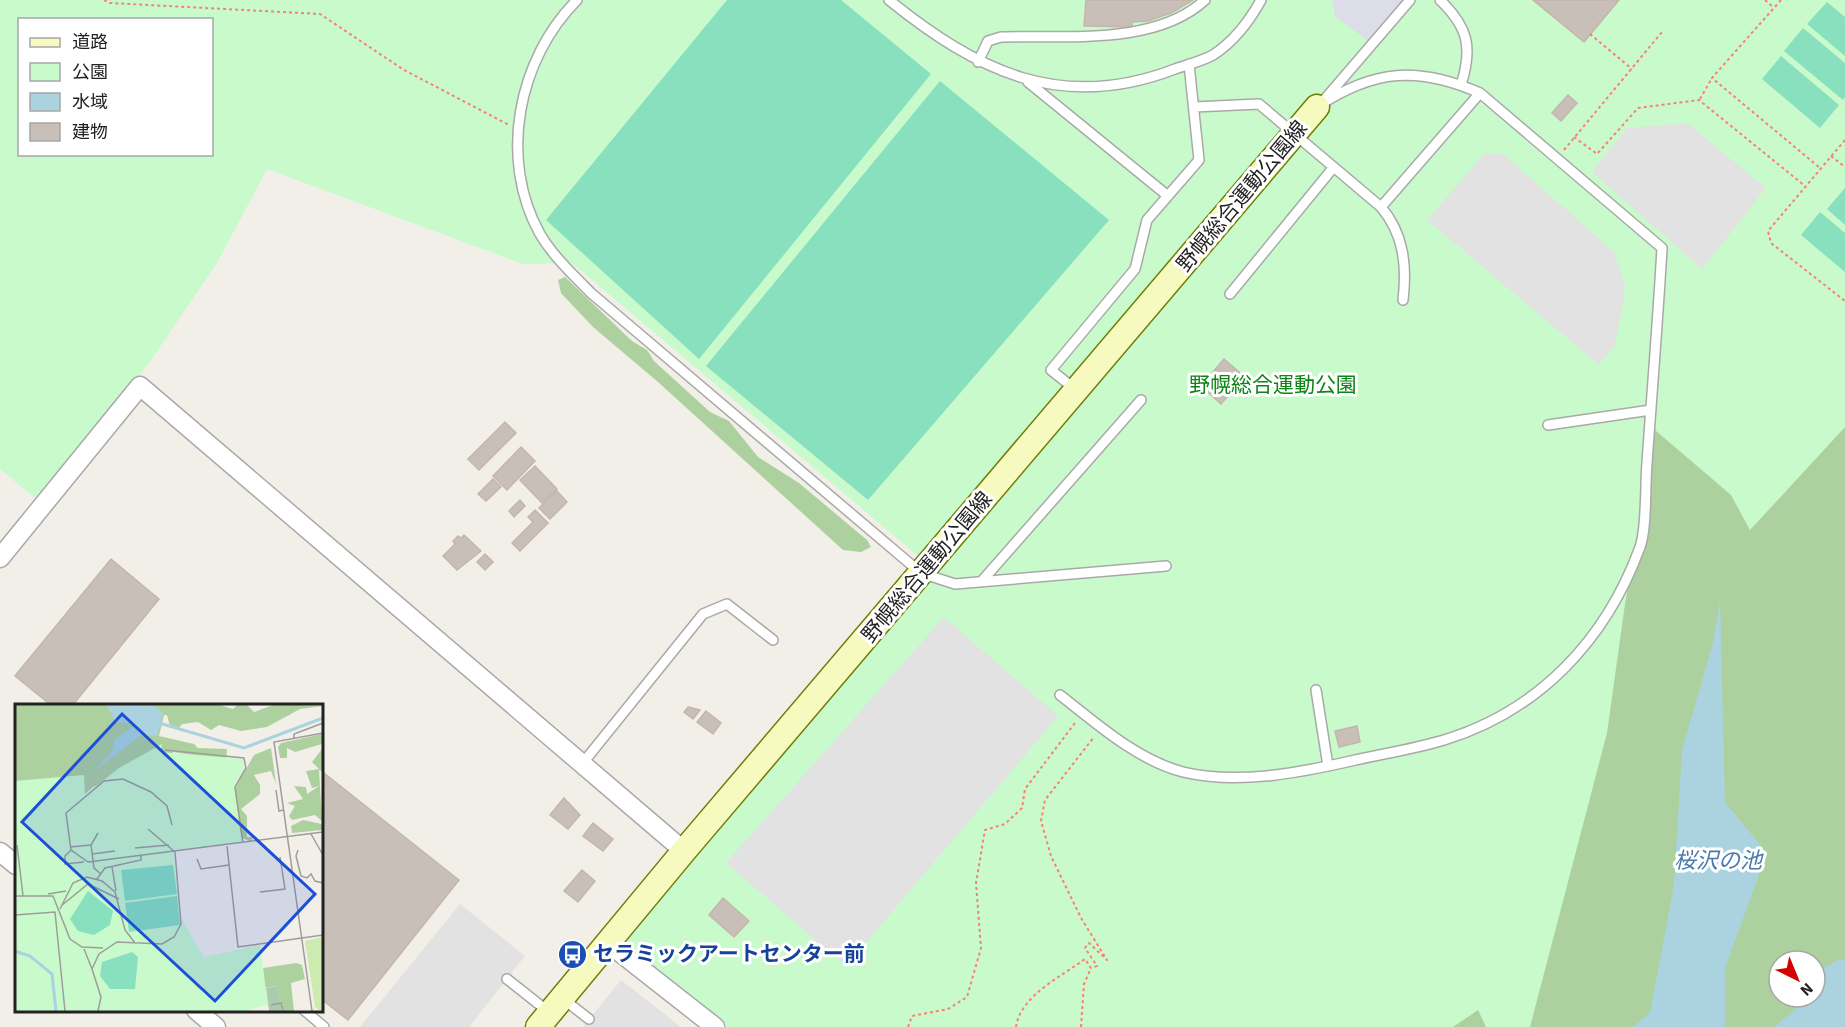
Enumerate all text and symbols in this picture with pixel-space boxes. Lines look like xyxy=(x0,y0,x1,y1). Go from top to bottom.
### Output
legend xyxy=(18,18,213,156)
text: 道路 xyxy=(72,30,108,55)
text: 公園 xyxy=(72,60,108,85)
text: 水域 xyxy=(72,90,108,115)
street label: 野幌総合運動公園線 xyxy=(1170,114,1314,278)
text: 建物 xyxy=(72,120,108,145)
park label: 野幌総合運動公園 xyxy=(1189,370,1357,400)
street label: 野幌総合運動公園線 xyxy=(855,485,999,649)
inset map xyxy=(15,704,322,1012)
water label: 桜沢の池 xyxy=(1674,845,1764,877)
bus stop icon: セラミックアートセンター前 xyxy=(556,938,588,970)
place label: セラミックアートセンター前 xyxy=(593,939,865,969)
north arrow xyxy=(1767,949,1827,1009)
text: N xyxy=(1795,978,1818,1001)

